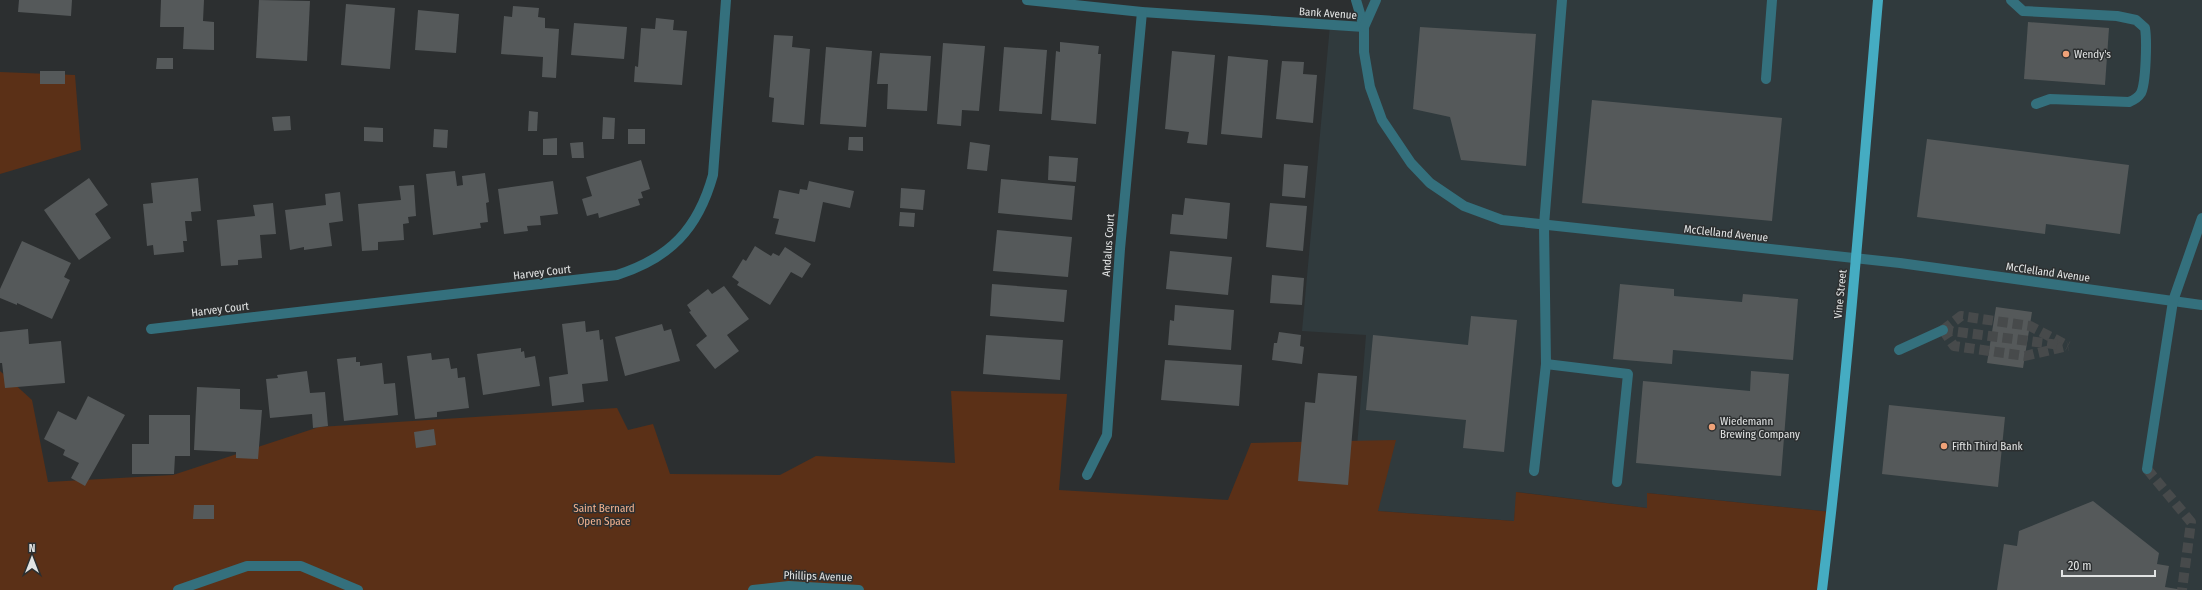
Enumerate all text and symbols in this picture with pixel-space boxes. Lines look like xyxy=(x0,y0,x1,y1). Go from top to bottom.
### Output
street label: Bank Avenue xyxy=(1299,5,1357,22)
place label: Wendy's xyxy=(2074,48,2111,61)
marker: Wendy's xyxy=(2061,49,2071,59)
street label: Andalus Court xyxy=(1100,213,1117,277)
street label: McClelland Avenue xyxy=(1683,223,1769,244)
street label: McClelland Avenue xyxy=(2005,260,2091,285)
street label: Harvey Court xyxy=(512,262,572,282)
street label: Vine Street xyxy=(1831,268,1850,319)
street label: Harvey Court xyxy=(190,299,250,319)
place label: Wiedemann Brewing Company xyxy=(1720,415,1800,441)
marker: Wiedemann Brewing Company xyxy=(1707,422,1717,432)
place label: Fifth Third Bank xyxy=(1952,440,2023,453)
marker: Fifth Third Bank xyxy=(1939,441,1949,451)
park label: Saint Bernard Open Space xyxy=(573,502,635,528)
north arrow xyxy=(12,538,52,578)
text: N xyxy=(29,542,35,555)
scale bar xyxy=(2062,552,2155,578)
text: 20 m xyxy=(2068,559,2092,573)
street label: Phillips Avenue xyxy=(783,569,853,584)

